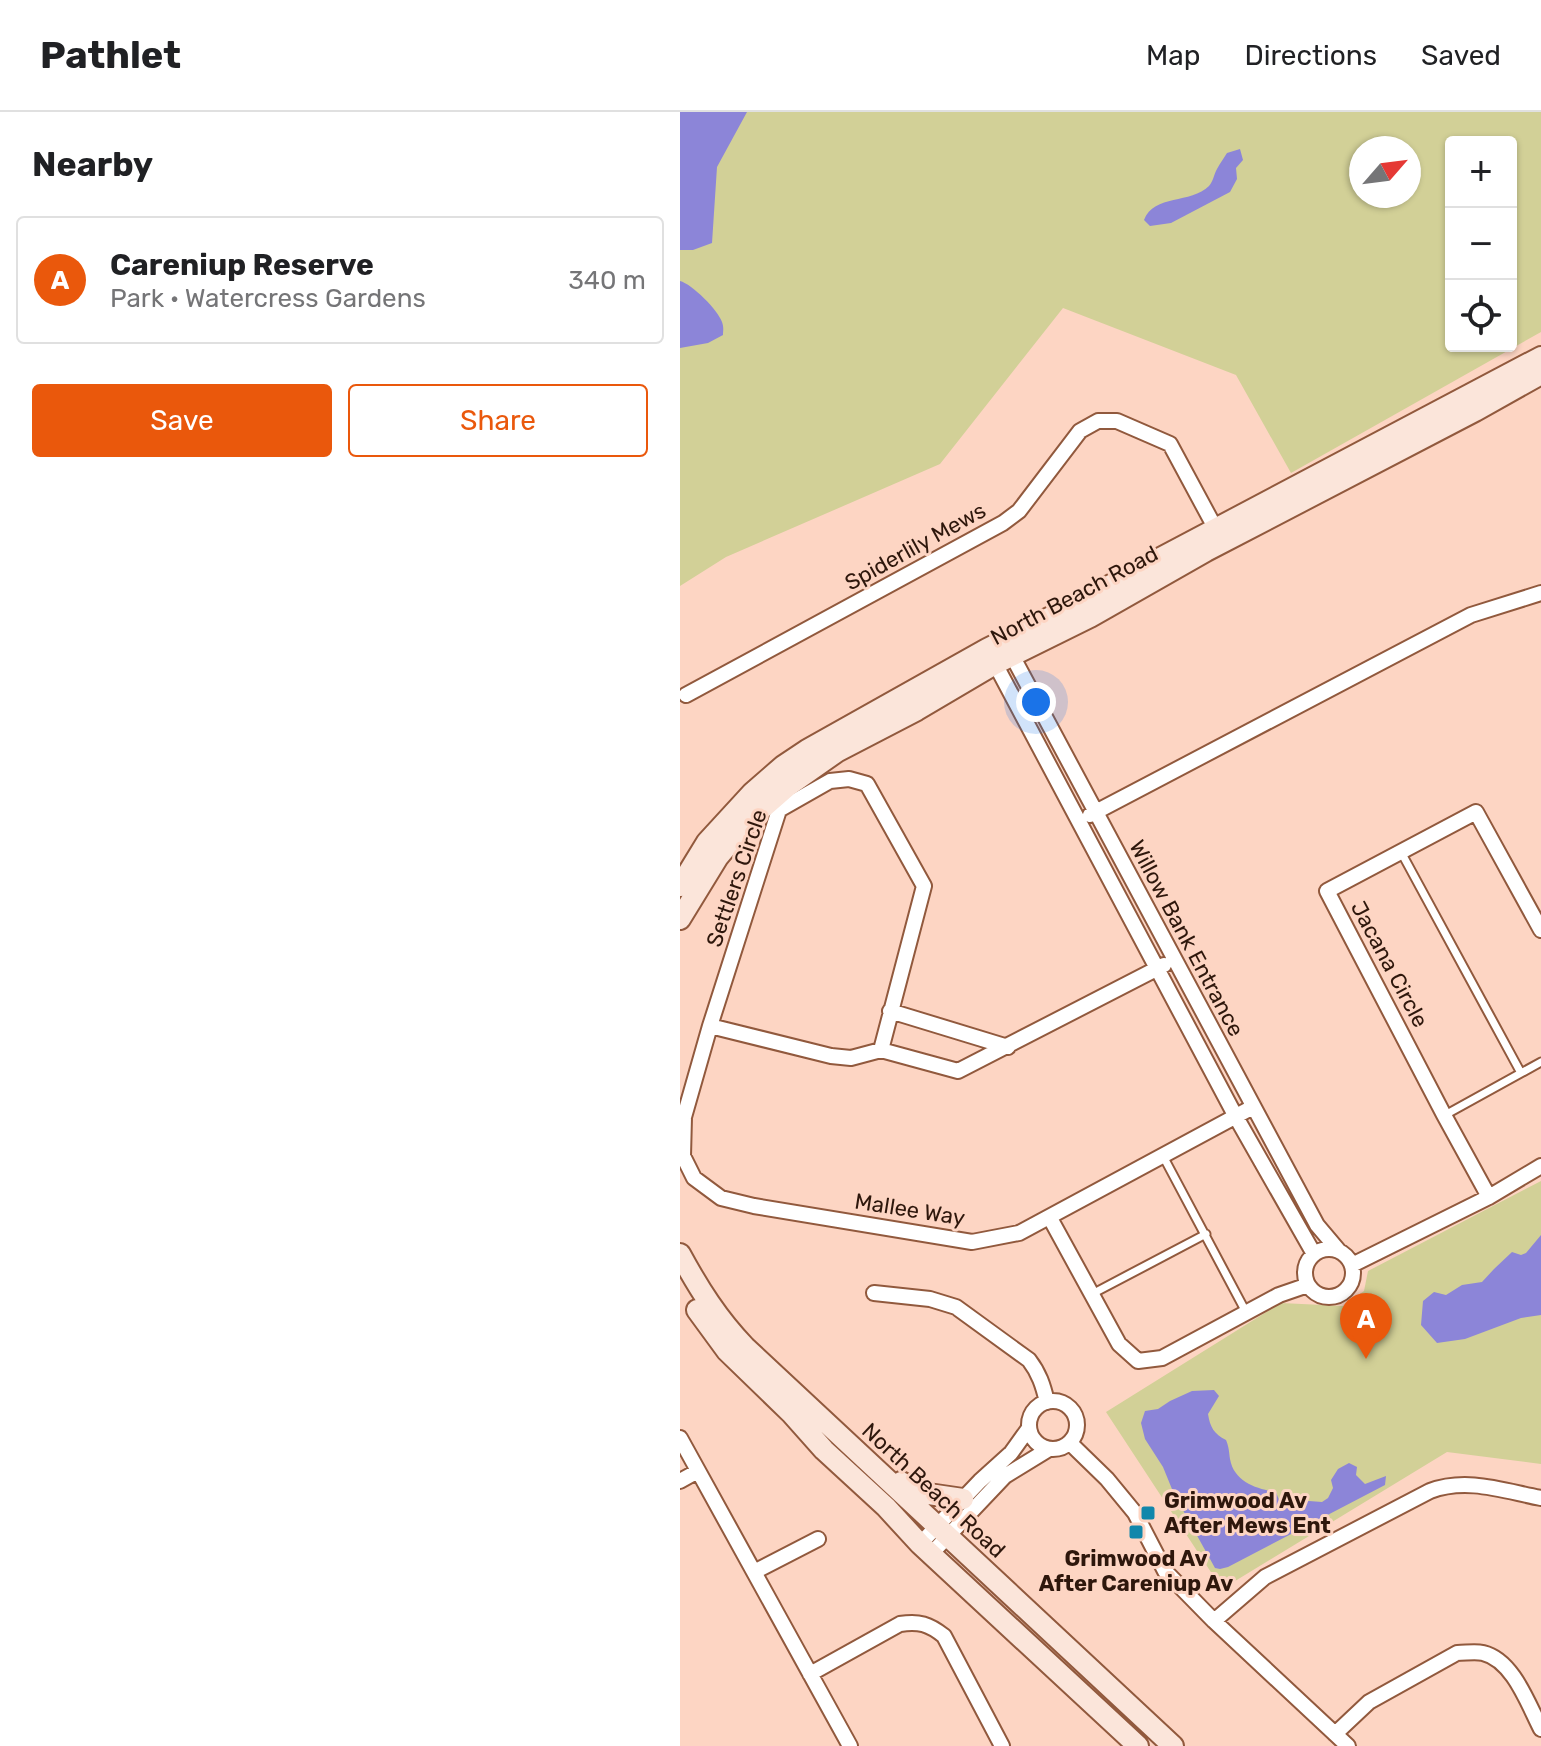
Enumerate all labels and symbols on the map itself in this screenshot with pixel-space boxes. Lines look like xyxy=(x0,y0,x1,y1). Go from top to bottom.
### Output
north arrow xyxy=(1349,136,1421,208)
street label: Spiderlily Mews xyxy=(840,497,990,596)
street label: North Beach Road xyxy=(986,540,1163,651)
your location xyxy=(1016,682,1056,722)
street label: Settlers Circle xyxy=(700,806,773,951)
street label: Willow Bank Entrance xyxy=(1123,835,1250,1041)
street label: Jacana Circle xyxy=(1345,896,1434,1032)
street label: Mallee Way xyxy=(853,1187,967,1232)
pin: A xyxy=(1340,1293,1392,1359)
street label: North Beach Road xyxy=(856,1417,1011,1564)
place label: Grimwood Av After Mews Ent xyxy=(1164,1487,1331,1539)
marker: Grimwood Av After Mews Ent xyxy=(1139,1504,1157,1522)
marker: Grimwood Av After Careniup Av xyxy=(1127,1523,1145,1541)
place label: Grimwood Av After Careniup Av xyxy=(1039,1545,1233,1597)

